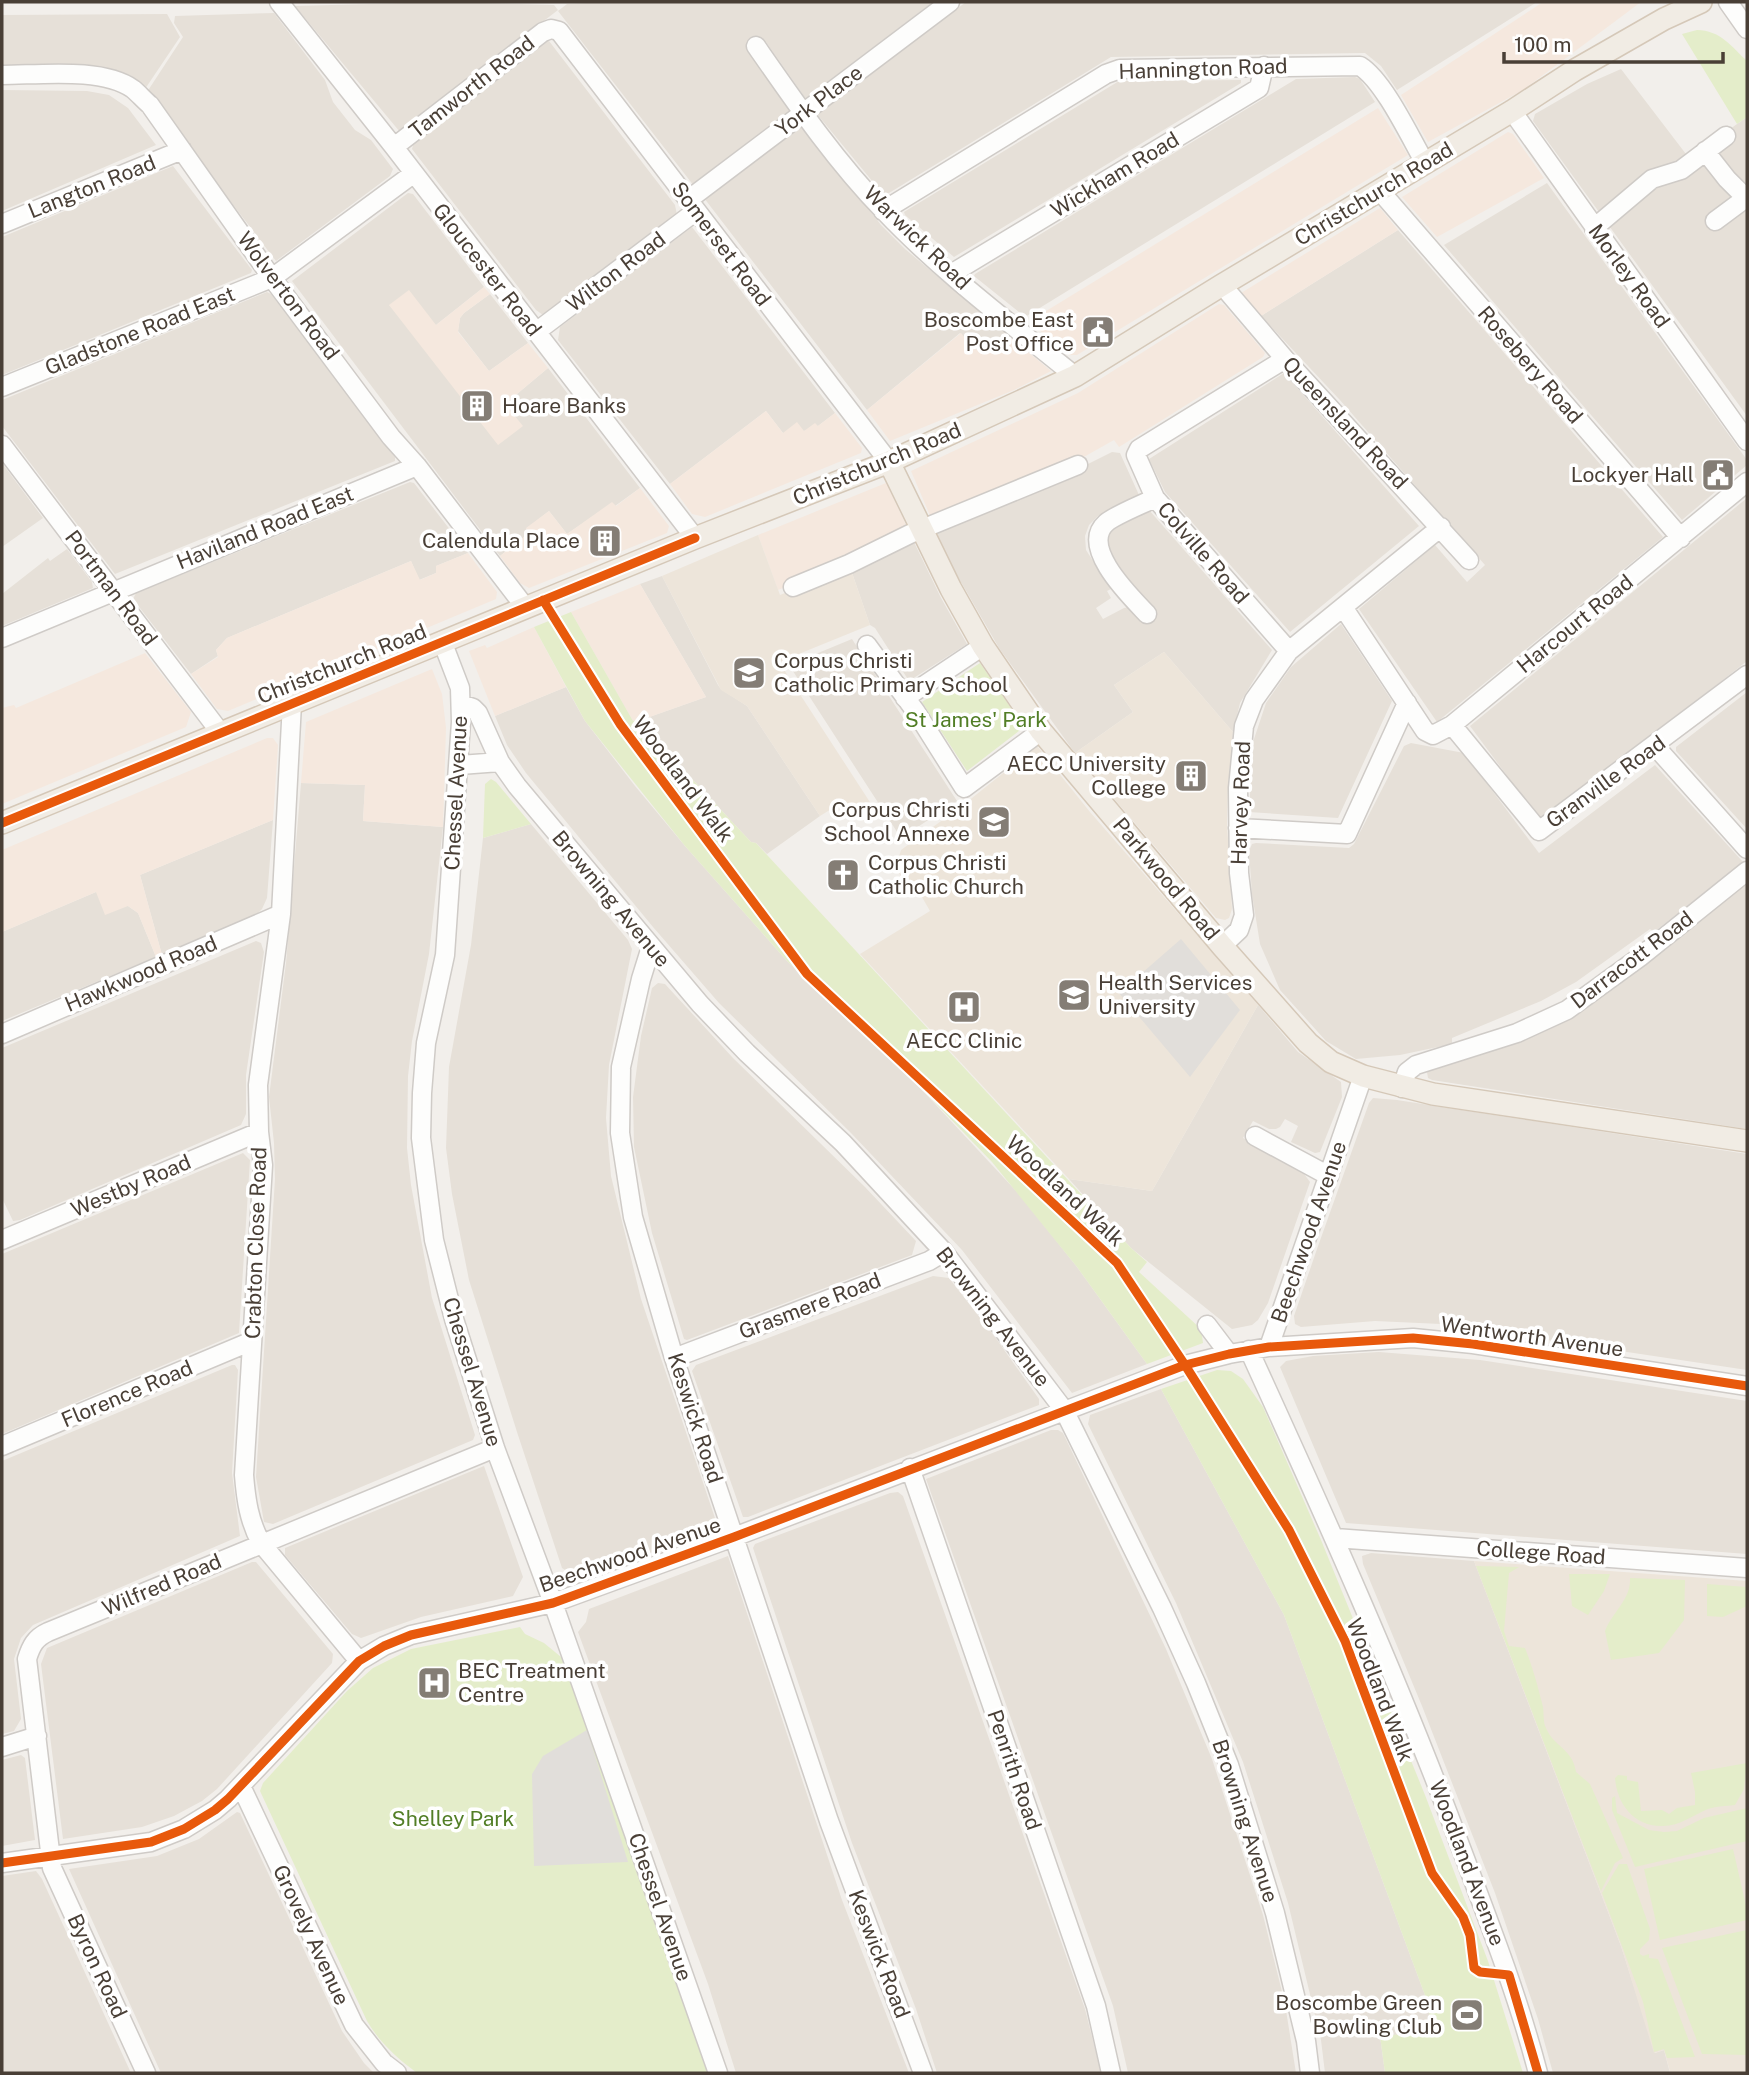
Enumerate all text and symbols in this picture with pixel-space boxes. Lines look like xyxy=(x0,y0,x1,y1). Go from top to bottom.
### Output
scale bar xyxy=(1504,21,1723,65)
street label: Tamworth Road xyxy=(404,30,539,143)
text: 100 m xyxy=(1514,32,1571,57)
street label: Hannington Road xyxy=(1118,53,1288,84)
street label: York Place xyxy=(770,60,867,142)
street label: Wickham Road xyxy=(1046,127,1183,223)
street label: Christchurch Road xyxy=(1290,136,1457,251)
street label: Langton Road xyxy=(24,150,159,223)
street label: Somerset Road xyxy=(667,177,776,311)
street label: Warwick Road xyxy=(859,180,976,295)
street label: Gloucester Road xyxy=(428,198,547,341)
street label: Morley Road xyxy=(1583,219,1675,332)
street label: Wilton Road xyxy=(561,226,670,317)
street label: Wolverton Road xyxy=(232,227,345,365)
street label: Gladstone Road East xyxy=(41,281,238,380)
street label: Rosebery Road xyxy=(1473,301,1588,428)
place label: Boscombe East Post Office xyxy=(924,307,1074,356)
public building icon: Boscombe East Post Office xyxy=(1079,313,1117,351)
street label: Queensland Road xyxy=(1278,351,1413,494)
building icon: Hoare Banks xyxy=(458,387,496,425)
place label: Hoare Banks xyxy=(502,393,626,418)
street label: Christchurch Road xyxy=(789,417,965,510)
public building icon: Lockyer Hall xyxy=(1699,456,1737,494)
place label: Lockyer Hall xyxy=(1571,462,1694,487)
street label: Haviland Road East xyxy=(173,481,357,574)
street label: Colville Road xyxy=(1152,497,1254,609)
building icon: Calendula Place xyxy=(586,522,624,560)
street label: Portman Road xyxy=(60,525,163,650)
place label: Calendula Place xyxy=(422,528,580,553)
street label: Harcourt Road xyxy=(1512,569,1638,678)
street label: Christchurch Road xyxy=(254,618,430,709)
place label: Corpus Christi Catholic Primary School xyxy=(774,648,1008,697)
school or university icon: Corpus Christi Catholic Primary School xyxy=(730,654,768,692)
park label: St James' Park xyxy=(905,707,1047,732)
street label: Woodland Walk xyxy=(628,711,739,847)
street label: Chessel Avenue xyxy=(439,715,472,871)
street label: Granville Road xyxy=(1541,730,1670,833)
street label: Harvey Road xyxy=(1226,740,1255,866)
place label: AECC University College xyxy=(1006,751,1166,800)
building icon: AECC University College xyxy=(1172,757,1210,795)
place label: Corpus Christi School Annexe xyxy=(824,797,970,846)
school or university icon: Corpus Christi School Annexe xyxy=(975,803,1013,841)
street label: Parkwood Road xyxy=(1108,812,1225,945)
street label: Browning Avenue xyxy=(547,825,676,972)
place label: Corpus Christi Catholic Church xyxy=(868,850,1024,899)
church icon: Corpus Christi Catholic Church xyxy=(824,856,862,894)
street label: Darracott Road xyxy=(1566,905,1698,1014)
street label: Hawkwood Road xyxy=(61,930,221,1017)
place label: Health Services University xyxy=(1098,970,1252,1019)
school or university icon: Health Services University xyxy=(1055,976,1093,1014)
hospital icon: AECC Clinic xyxy=(945,988,983,1026)
place label: AECC Clinic xyxy=(906,1028,1022,1053)
street label: Woodland Walk xyxy=(1001,1130,1129,1252)
street label: Beechwood Avenue xyxy=(1266,1138,1351,1326)
street label: Crabton Close Road xyxy=(240,1146,271,1339)
street label: Westby Road xyxy=(67,1149,195,1222)
street label: Browning Avenue xyxy=(931,1242,1056,1391)
street label: Grasmere Road xyxy=(735,1267,884,1344)
street label: Chessel Avenue xyxy=(438,1294,507,1450)
street label: Wentworth Avenue xyxy=(1439,1311,1625,1362)
street label: Keswick Road xyxy=(663,1349,728,1486)
street label: Florence Road xyxy=(57,1355,196,1432)
street label: Beechwood Avenue xyxy=(536,1512,724,1597)
street label: College Road xyxy=(1476,1536,1606,1569)
street label: Wilfred Road xyxy=(99,1548,225,1621)
street label: Woodland Walk xyxy=(1342,1615,1419,1765)
place label: BEC Treatment Centre xyxy=(458,1658,606,1707)
hospital icon: BEC Treatment Centre xyxy=(415,1664,453,1702)
street label: Penrith Road xyxy=(982,1706,1047,1833)
street label: Browning Avenue xyxy=(1207,1736,1284,1906)
street label: Woodland Avenue xyxy=(1424,1777,1511,1949)
park label: Shelley Park xyxy=(392,1806,515,1831)
street label: Chessel Avenue xyxy=(623,1829,698,1984)
street label: Grovely Avenue xyxy=(268,1861,355,2009)
street label: Keswick Road xyxy=(843,1886,915,2022)
street label: Byron Road xyxy=(62,1910,132,2022)
place label: Boscombe Green Bowling Club xyxy=(1275,1990,1442,2039)
sports icon: Boscombe Green Bowling Club xyxy=(1448,1996,1486,2034)

